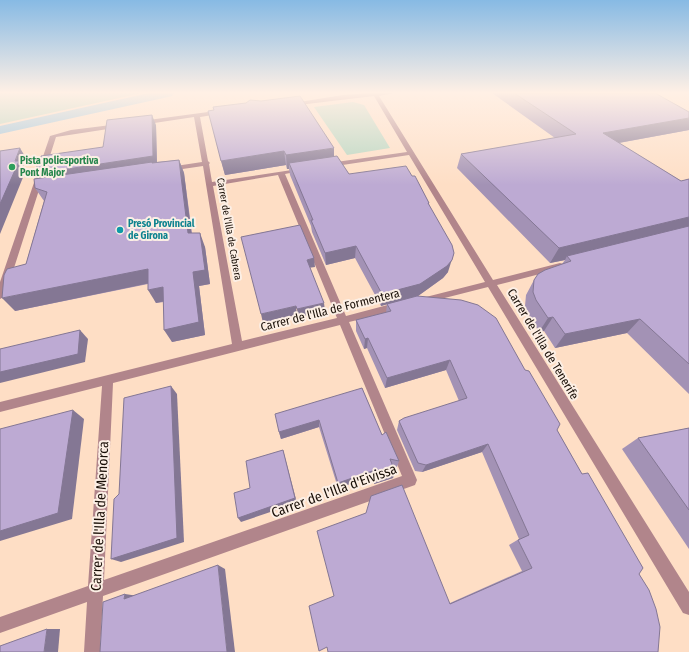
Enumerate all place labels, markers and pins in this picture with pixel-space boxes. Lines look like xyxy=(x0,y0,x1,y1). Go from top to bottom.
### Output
place label: Pista poliesportiva Pont Major xyxy=(20,155,98,179)
marker: Pista poliesportiva Pont Major xyxy=(7,162,17,172)
place label: Presó Provincial de Girona xyxy=(128,217,195,242)
marker: Presó Provincial de Girona xyxy=(115,225,125,235)

